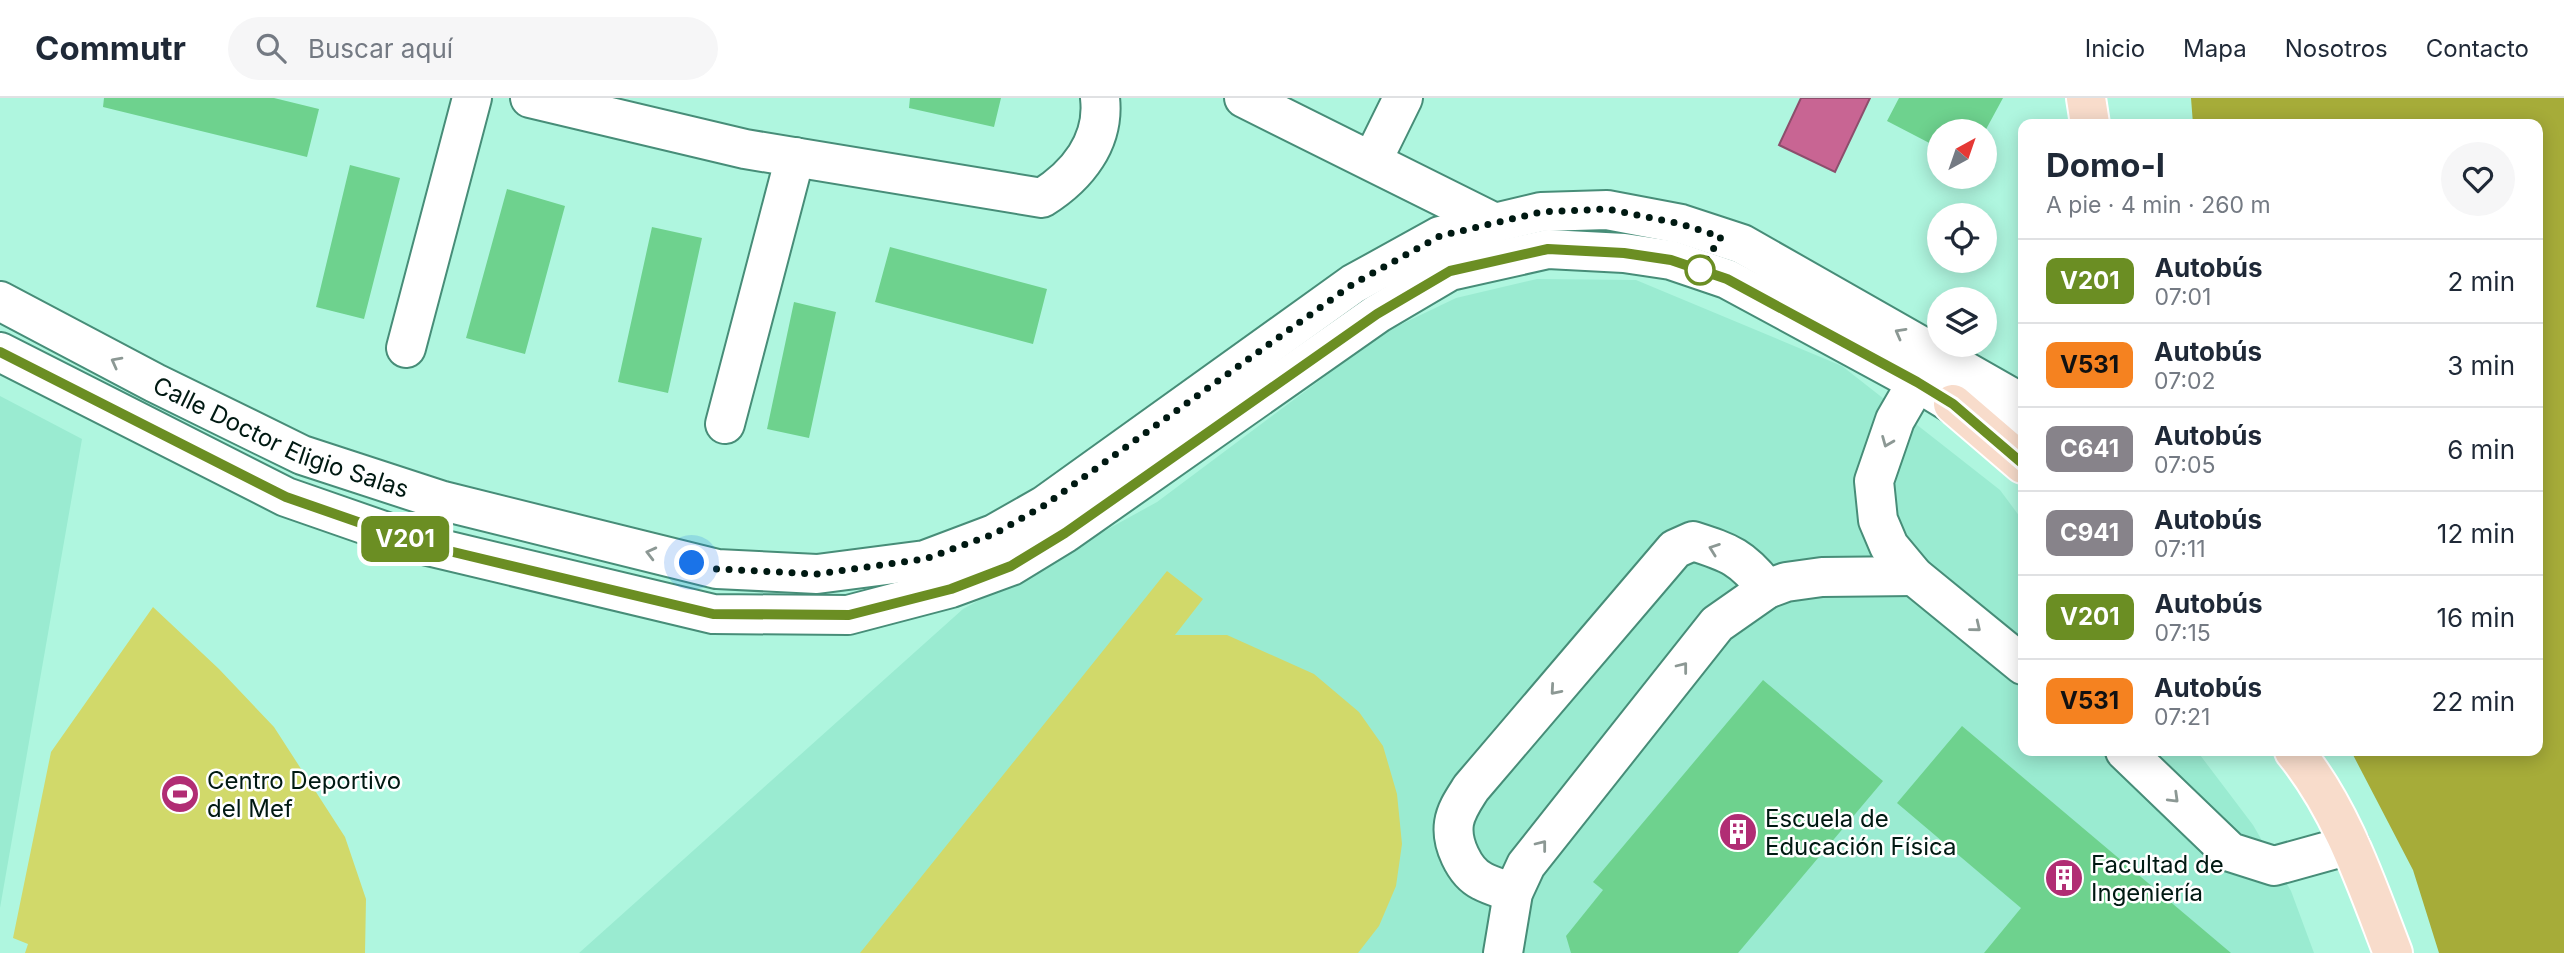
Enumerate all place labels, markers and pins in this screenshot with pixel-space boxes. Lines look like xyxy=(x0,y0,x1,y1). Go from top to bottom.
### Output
unlabelled marker xyxy=(1685,255,1715,285)
place label: Centro Deportivo del Mef xyxy=(207,766,401,823)
sports icon: Centro Deportivo del Mef xyxy=(159,773,201,815)
place label: Escuela de Educación Física xyxy=(1765,804,1956,861)
building icon: Escuela de Educación Física xyxy=(1717,811,1759,853)
place label: Facultad de Ingeniería xyxy=(2091,850,2224,907)
building icon: Facultad de Ingeniería xyxy=(2043,857,2085,899)

